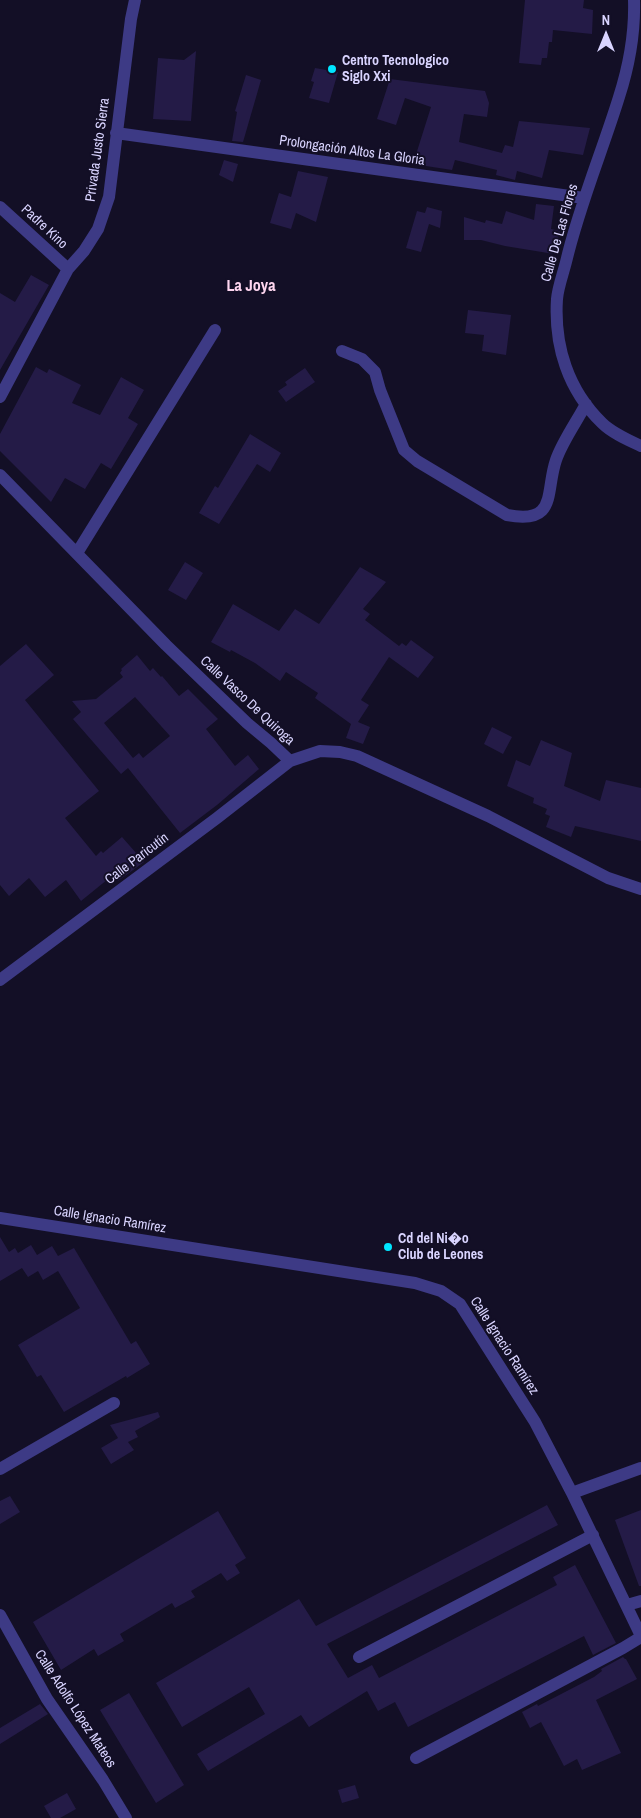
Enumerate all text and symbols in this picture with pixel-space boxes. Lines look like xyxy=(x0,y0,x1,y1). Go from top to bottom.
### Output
north arrow xyxy=(581,10,631,60)
text: N xyxy=(602,11,610,29)
place label: Centro Tecnologico Siglo Xxi xyxy=(342,53,449,85)
marker: Centro Tecnologico Siglo Xxi xyxy=(326,63,338,75)
street label: Privada Justo Sierra xyxy=(82,97,114,203)
street label: Prolongación Altos La Gloria xyxy=(278,132,426,170)
street label: Calle De Las Flores xyxy=(538,182,582,284)
street label: Padre Kino xyxy=(17,201,71,253)
district label: La Joya xyxy=(227,277,275,297)
street label: Calle Vasco De Quiroga xyxy=(196,653,298,749)
street label: Calle Paricutín xyxy=(102,830,172,888)
street label: Calle Ignacio Ramírez xyxy=(53,1203,167,1237)
place label: Cd del Ni�o Club de Leones xyxy=(398,1231,483,1264)
marker: Cd del Ni�o Club de Leones xyxy=(382,1241,394,1253)
street label: Calle Ignacio Ramírez xyxy=(466,1294,542,1398)
street label: Calle Adolfo López Mateos xyxy=(31,1647,119,1771)

